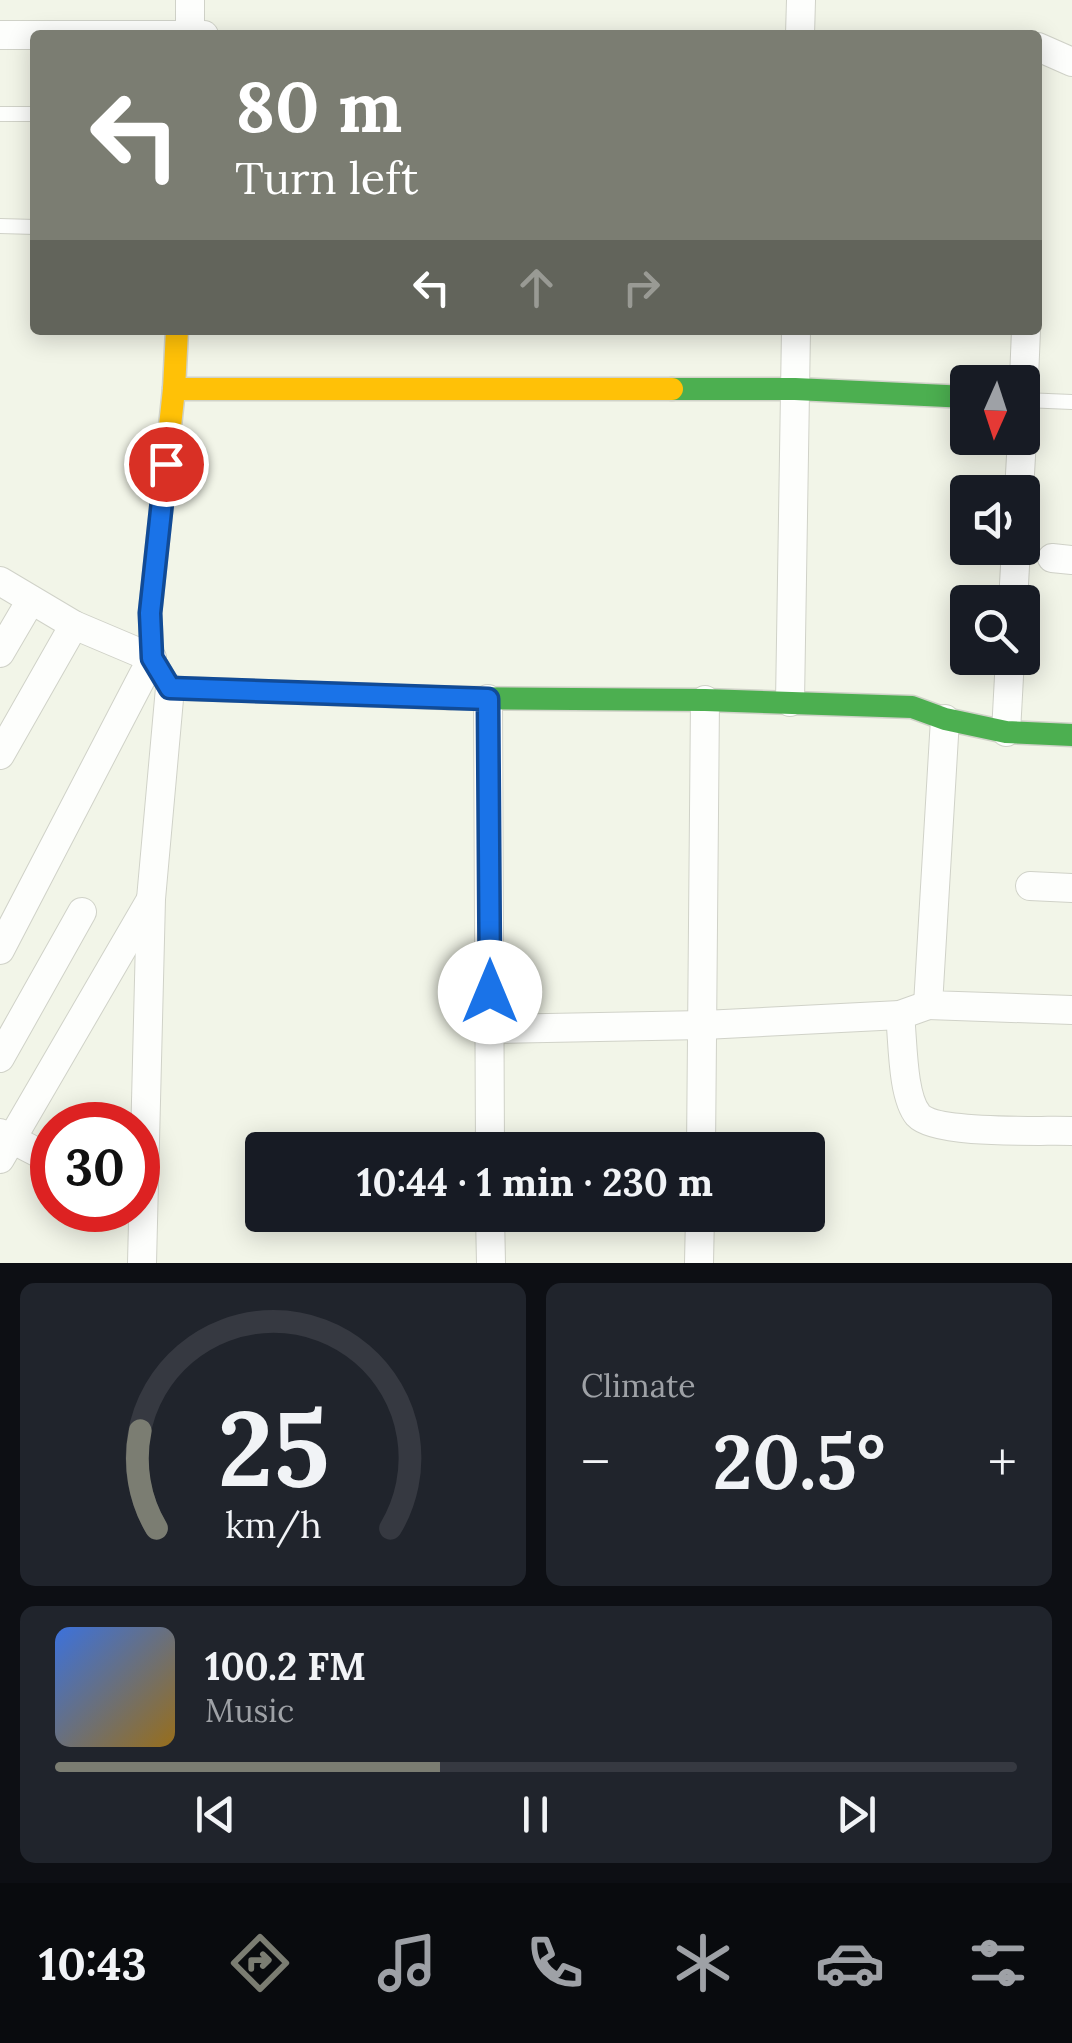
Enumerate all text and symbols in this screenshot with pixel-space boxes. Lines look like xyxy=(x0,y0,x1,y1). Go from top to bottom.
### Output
text: 80 m xyxy=(235,62,402,151)
icon: left xyxy=(70,70,200,200)
text: Turn left xyxy=(235,149,418,206)
icon: left xyxy=(404,260,459,315)
icon: ahead xyxy=(509,260,564,315)
icon: right xyxy=(614,260,669,315)
north arrow xyxy=(950,365,1040,455)
map controls xyxy=(950,365,1040,675)
pin xyxy=(124,422,209,507)
icon: arrive xyxy=(139,437,194,492)
button: sound xyxy=(950,475,1040,565)
button: search xyxy=(950,585,1040,675)
position arrow xyxy=(438,940,542,1044)
speed limit sign: 30 xyxy=(30,1102,160,1232)
text: 10:44 · 1 min · 230 m xyxy=(357,1158,713,1206)
text: Climate xyxy=(581,1365,696,1406)
text: 25 xyxy=(217,1381,329,1514)
text: 20.5° xyxy=(712,1414,886,1510)
text: − xyxy=(581,1427,610,1497)
text: + xyxy=(988,1427,1017,1497)
text: km/h xyxy=(225,1502,321,1548)
text: 100.2 FM xyxy=(205,1642,366,1690)
text: Music xyxy=(205,1690,294,1731)
icon: previous xyxy=(188,1787,243,1842)
icon: pause xyxy=(508,1787,563,1842)
icon: next xyxy=(829,1787,884,1842)
icon: directions xyxy=(225,1928,295,1998)
icon: music xyxy=(372,1928,442,1998)
icon: phone xyxy=(520,1928,590,1998)
icon: climate xyxy=(668,1928,738,1998)
icon: car xyxy=(815,1928,885,1998)
icon: filters xyxy=(963,1928,1033,1998)
text: 10:43 xyxy=(39,1935,147,1992)

